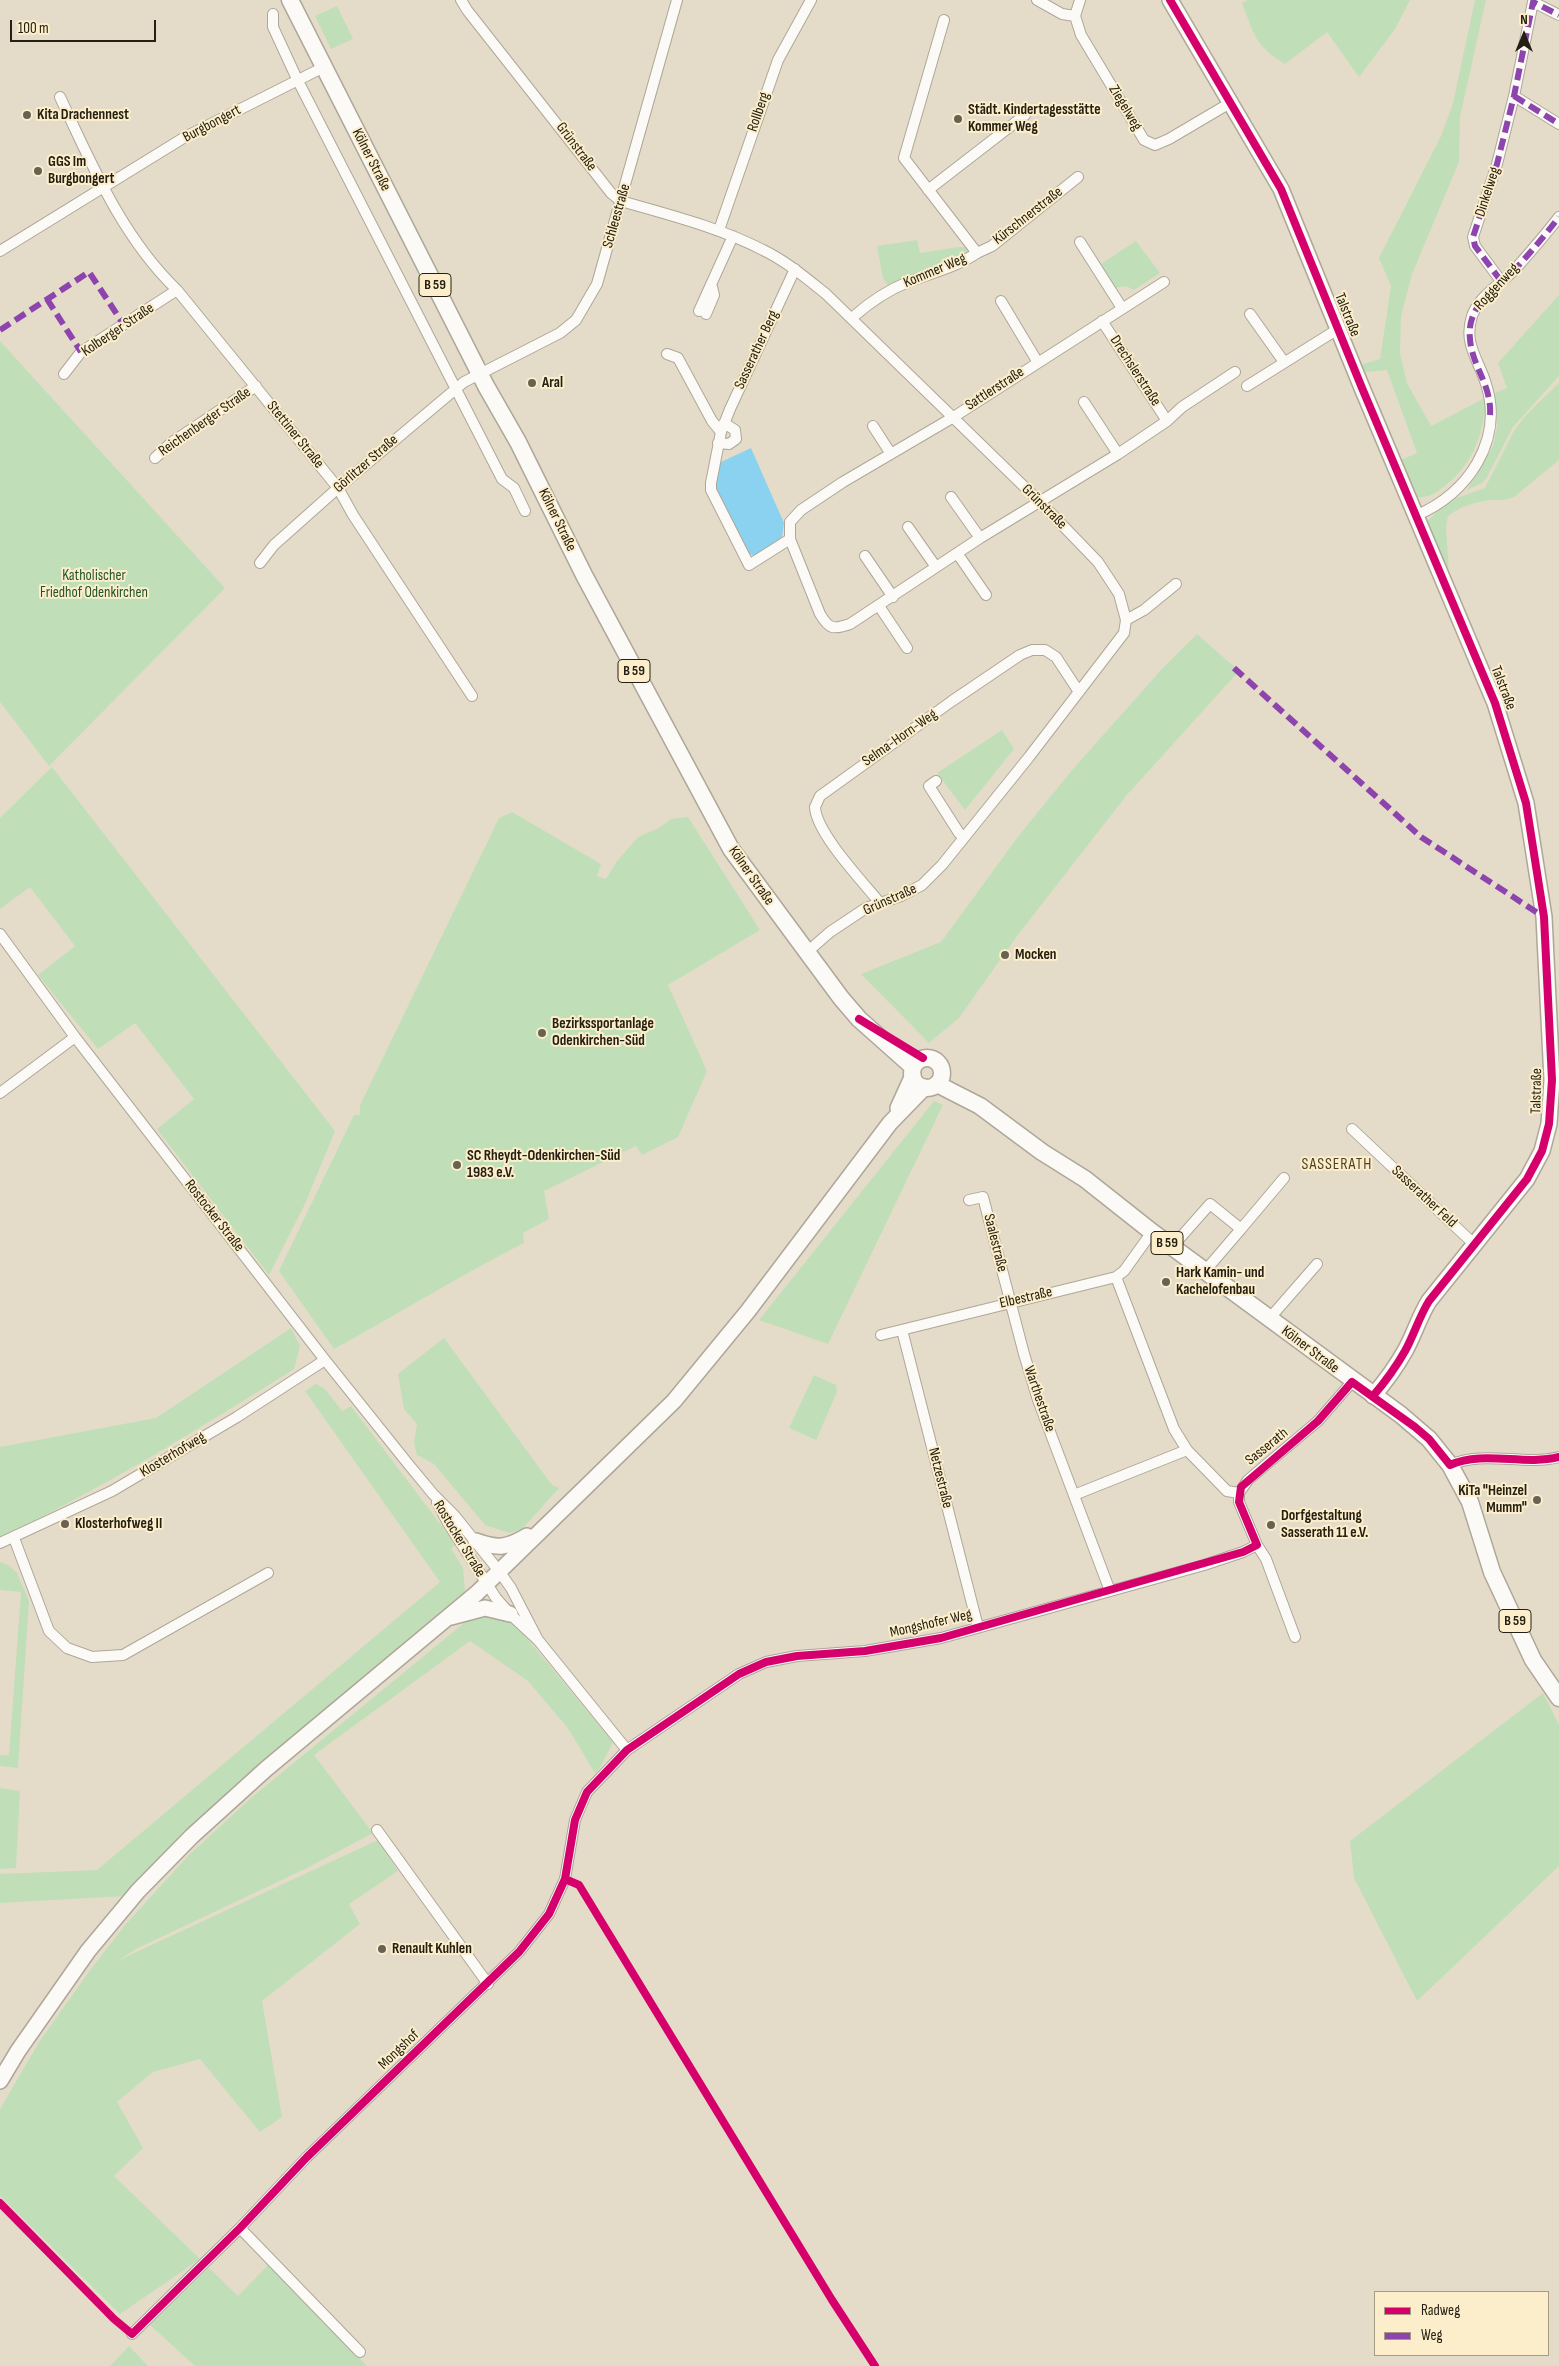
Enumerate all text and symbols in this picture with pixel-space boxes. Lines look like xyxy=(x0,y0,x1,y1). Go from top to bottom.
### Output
scale bar xyxy=(12,10,159,42)
north arrow xyxy=(1499,10,1549,60)
text: N xyxy=(1520,11,1528,28)
text: 100 m xyxy=(18,19,49,38)
street label: Ziegelweg xyxy=(1104,82,1146,134)
street label: Rollberg xyxy=(744,90,774,134)
street label: Burgbongert xyxy=(180,101,244,147)
place label: Städt. Kindertagesstätte Kommer Weg xyxy=(968,101,1101,136)
place label: Kita Drachennest xyxy=(37,106,129,124)
marker: Kita Drachennest xyxy=(21,109,33,121)
marker: Städt. Kindertagesstätte Kommer Weg xyxy=(952,113,964,125)
street label: Grünstraße xyxy=(552,119,600,175)
street label: Kölner Straße xyxy=(348,126,394,194)
place label: GGS Im Burgbongert xyxy=(48,153,114,188)
marker: GGS Im Burgbongert xyxy=(32,165,44,177)
street label: Dinkelweg xyxy=(1472,165,1504,219)
street label: Schleestraße xyxy=(599,182,635,250)
street label: Kürschnerstraße xyxy=(990,183,1066,249)
street label: Kommer Weg xyxy=(901,250,969,292)
street label: Roggenweg xyxy=(1471,260,1523,314)
road number: B 59 xyxy=(419,274,451,296)
street label: Talstraße xyxy=(1330,290,1364,340)
street label: Kolberger Straße xyxy=(78,299,158,361)
street label: Sasserather Berg xyxy=(731,308,783,392)
street label: Drechslerstraße xyxy=(1106,332,1164,410)
street label: Sattlerstraße xyxy=(962,363,1028,415)
place label: Aral xyxy=(542,374,563,392)
marker: Aral xyxy=(526,377,538,389)
street label: Reichenberger Straße xyxy=(155,384,255,460)
street label: Stettiner Straße xyxy=(262,398,328,472)
street label: Görlitzer Straße xyxy=(330,431,402,497)
street label: Grünstraße xyxy=(1018,481,1070,533)
street label: Kölner Straße xyxy=(534,486,580,554)
park label: Katholischer Friedhof Odenkirchen xyxy=(40,567,148,602)
road number: B 59 xyxy=(618,659,650,682)
street label: Talstraße xyxy=(1486,663,1520,713)
street label: Selma-Horn-Weg xyxy=(859,706,941,770)
street label: Kölner Straße xyxy=(724,843,778,909)
street label: Grünstraße xyxy=(860,880,920,920)
place label: Mocken xyxy=(1015,946,1056,964)
marker: Mocken xyxy=(999,949,1011,961)
place label: Bezirkssportanlage Odenkirchen-Süd xyxy=(552,1015,654,1050)
marker: Bezirkssportanlage Odenkirchen-Süd xyxy=(536,1027,548,1039)
street label: Talstraße xyxy=(1528,1068,1546,1114)
place label: SC Rheydt-Odenkirchen-Süd 1983 e.V. xyxy=(467,1147,620,1182)
district label: SASSERATH xyxy=(1300,1155,1374,1175)
marker: SC Rheydt-Odenkirchen-Süd 1983 e.V. xyxy=(451,1159,463,1171)
street label: Sasserather Feld xyxy=(1388,1162,1460,1232)
street label: Rostocker Straße xyxy=(180,1176,248,1256)
street label: Saalestraße xyxy=(979,1212,1011,1274)
road number: B 59 xyxy=(1151,1232,1183,1254)
place label: Hark Kamin- und Kachelofenbau xyxy=(1176,1264,1264,1299)
marker: Hark Kamin- und Kachelofenbau xyxy=(1160,1276,1172,1288)
street label: Elbestraße xyxy=(998,1283,1054,1313)
street label: Kölner Straße xyxy=(1277,1322,1343,1378)
street label: Warthestraße xyxy=(1019,1364,1059,1434)
street label: Sasserath xyxy=(1242,1424,1292,1470)
street label: Klosterhofweg xyxy=(137,1428,209,1482)
street label: Netzestraße xyxy=(924,1446,956,1510)
place label: KiTa "Heinzel Mumm" xyxy=(1458,1482,1527,1517)
marker: KiTa "Heinzel Mumm" xyxy=(1531,1494,1543,1506)
street label: Rostocker Straße xyxy=(429,1497,489,1581)
place label: Dorfgestaltung Sasserath 11 e.V. xyxy=(1281,1507,1368,1542)
place label: Klosterhofweg II xyxy=(75,1515,162,1533)
marker: Klosterhofweg II xyxy=(59,1518,71,1530)
marker: Dorfgestaltung Sasserath 11 e.V. xyxy=(1265,1519,1277,1531)
street label: Mongshofer Weg xyxy=(888,1606,974,1642)
road number: B 59 xyxy=(1499,1610,1531,1632)
place label: Renault Kuhlen xyxy=(392,1940,472,1958)
marker: Renault Kuhlen xyxy=(376,1943,388,1955)
street label: Mongshof xyxy=(375,2026,423,2074)
legend xyxy=(1374,2291,1549,2356)
text: Radweg xyxy=(1421,2301,1460,2320)
text: Weg xyxy=(1421,2326,1443,2345)

